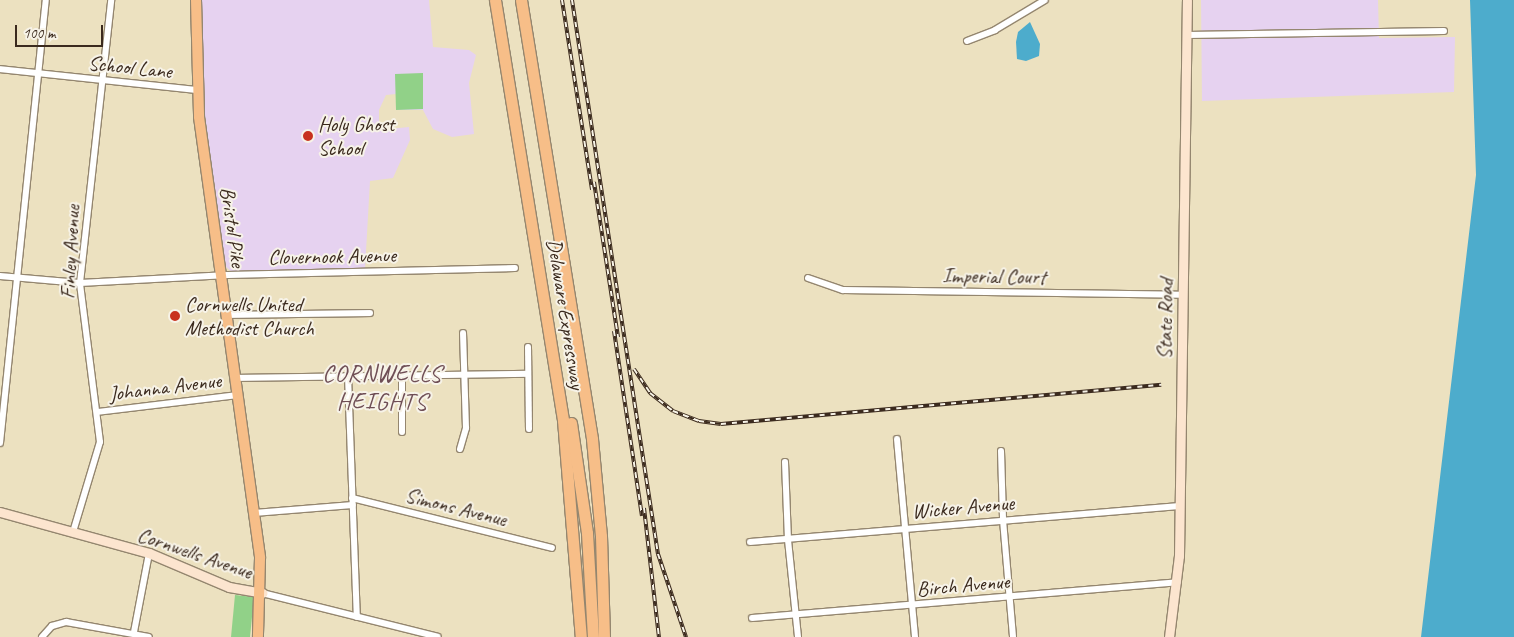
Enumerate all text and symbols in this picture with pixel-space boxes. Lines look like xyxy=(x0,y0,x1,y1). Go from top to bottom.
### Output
scale bar xyxy=(18,15,105,47)
text: 100 m xyxy=(23,24,55,43)
street label: School Lane xyxy=(87,50,173,84)
place label: Holy Ghost School xyxy=(318,111,395,161)
marker: Holy Ghost School xyxy=(302,130,314,142)
street label: Bristol Pike xyxy=(215,185,251,269)
street label: Finley Avenue xyxy=(55,204,85,300)
street label: Delaware Expressway xyxy=(542,237,590,391)
street label: Clovernook Avenue xyxy=(268,242,396,270)
street label: Imperial Court xyxy=(942,263,1046,289)
street label: State Road xyxy=(1152,278,1178,360)
place label: Cornwells United Methodist Church xyxy=(185,291,315,341)
marker: Cornwells United Methodist Church xyxy=(169,310,181,322)
district label: CORNWELLS HEIGHTS xyxy=(322,360,442,416)
street label: Johanna Avenue xyxy=(108,368,222,406)
street label: Simons Avenue xyxy=(403,482,509,532)
street label: Wicker Avenue xyxy=(911,490,1015,524)
street label: Cornwells Avenue xyxy=(134,522,256,584)
street label: Birch Avenue xyxy=(916,568,1010,602)

